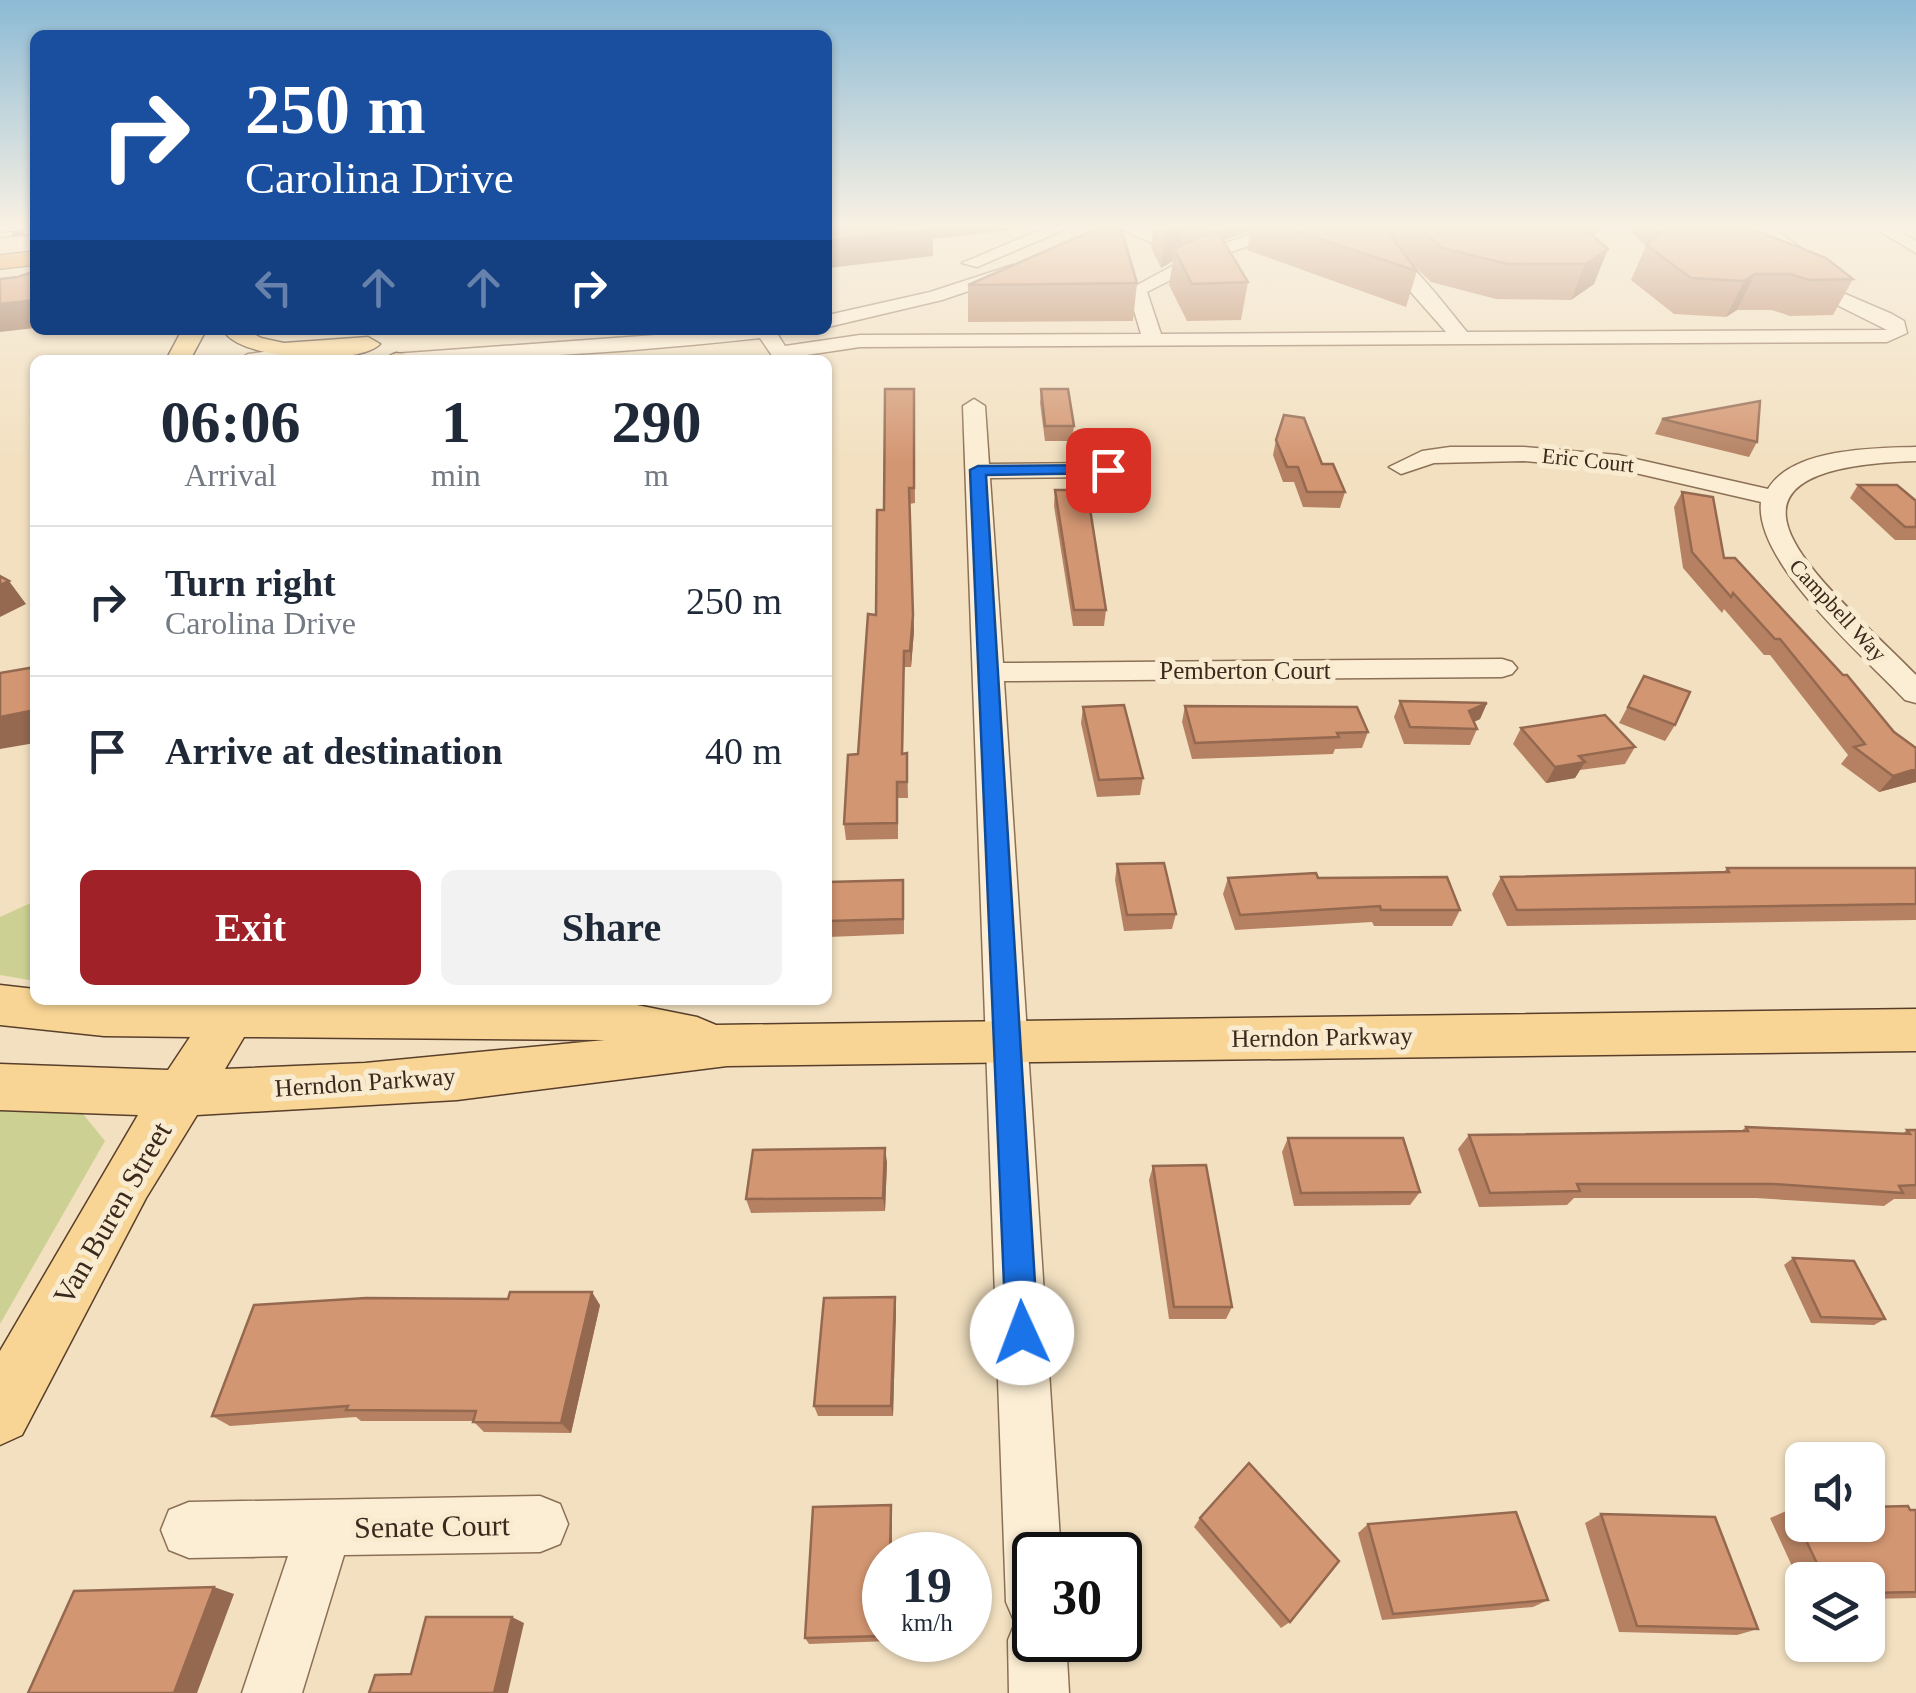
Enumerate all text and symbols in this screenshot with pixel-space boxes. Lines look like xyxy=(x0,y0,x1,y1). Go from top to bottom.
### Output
icon: right xyxy=(80,70,210,200)
text: 250 m xyxy=(245,71,426,148)
text: Carolina Drive xyxy=(245,153,514,203)
icon: left xyxy=(246,260,301,315)
icon: ahead xyxy=(351,260,406,315)
icon: ahead xyxy=(456,260,511,315)
icon: right xyxy=(561,260,616,315)
text: 06:06 xyxy=(161,389,301,455)
text: 1 xyxy=(441,389,471,455)
text: 290 xyxy=(611,389,701,455)
pin xyxy=(1066,428,1151,513)
icon: arrive xyxy=(1081,443,1136,498)
street label: Eric Court xyxy=(1541,443,1635,477)
text: Arrival xyxy=(184,457,277,493)
text: min xyxy=(431,457,481,493)
text: m xyxy=(644,457,669,493)
street label: Campbell Way xyxy=(1784,554,1892,666)
text: Turn right xyxy=(165,562,336,604)
icon: right xyxy=(80,574,135,629)
text: 250 m xyxy=(686,580,782,622)
text: Carolina Drive xyxy=(165,605,356,641)
street label: Pemberton Court xyxy=(1159,657,1331,684)
icon: arrive xyxy=(80,724,135,779)
text: Arrive at destination xyxy=(165,730,503,772)
text: 40 m xyxy=(705,730,782,772)
button: Exit xyxy=(80,870,421,985)
button: Share xyxy=(441,870,782,985)
street label: Herndon Parkway xyxy=(1231,1022,1413,1052)
street label: Herndon Parkway xyxy=(274,1062,457,1102)
street label: Van Buren Street xyxy=(46,1115,178,1310)
position arrow xyxy=(970,1281,1074,1385)
map controls xyxy=(1785,1442,1885,1662)
button: sound xyxy=(1785,1442,1885,1542)
street label: Senate Court xyxy=(354,1508,511,1544)
speed limit sign: 30 xyxy=(1012,1532,1142,1662)
text: 19 xyxy=(902,1557,952,1613)
button: layers xyxy=(1785,1562,1885,1662)
text: km/h xyxy=(901,1609,953,1636)

